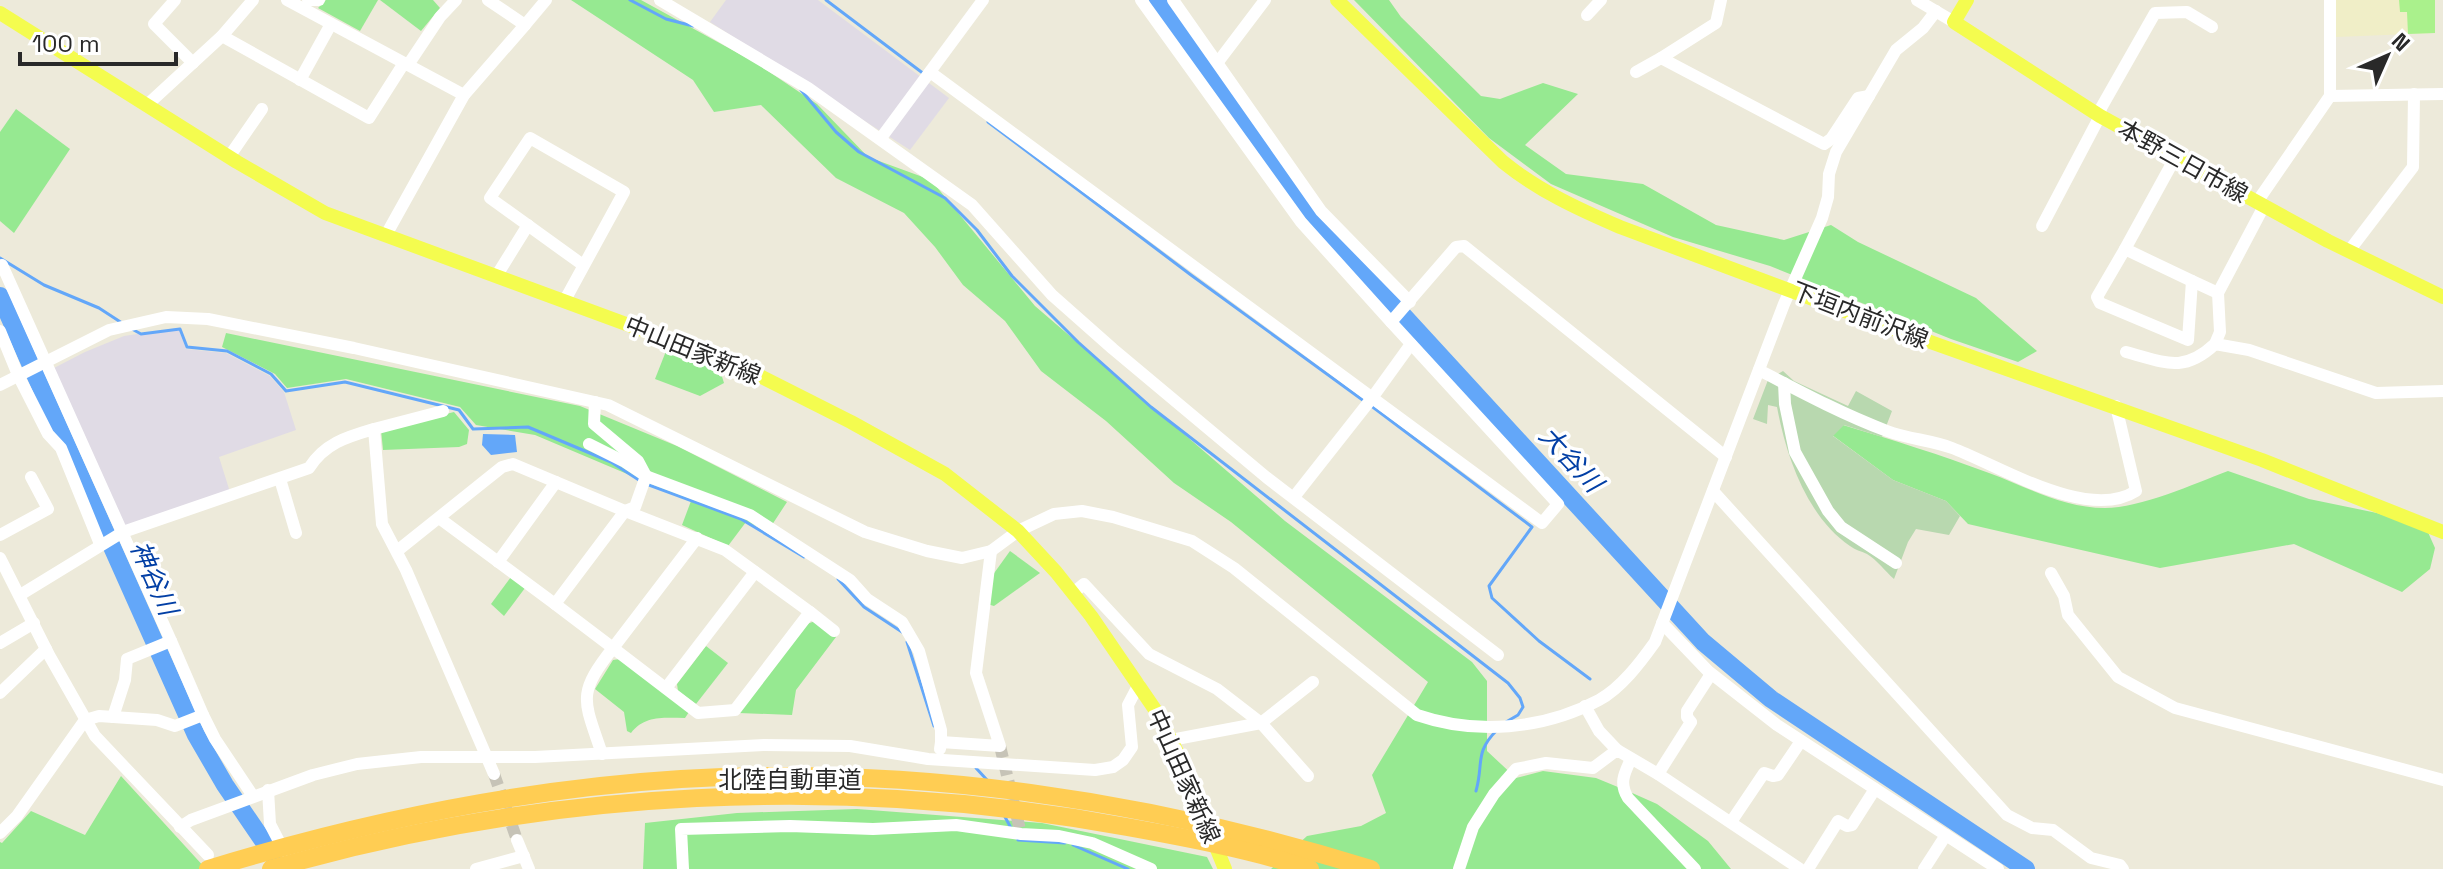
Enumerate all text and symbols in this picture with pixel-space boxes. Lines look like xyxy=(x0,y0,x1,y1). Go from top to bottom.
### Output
scale bar xyxy=(20,16,176,66)
north arrow xyxy=(2347,16,2427,96)
text: N xyxy=(2386,27,2416,57)
text: 100 m xyxy=(32,28,100,59)
street label: 本野三日市線 xyxy=(2113,113,2253,209)
street label: 下垣内前沢線 xyxy=(1787,275,1933,355)
street label: 中山田家新線 xyxy=(620,309,766,391)
water label: 大谷川 xyxy=(1532,419,1612,501)
water label: 神谷川 xyxy=(123,535,187,623)
street label: 中山田家新線 xyxy=(1141,704,1227,848)
street label: 北陸自動車道 xyxy=(718,764,862,795)

